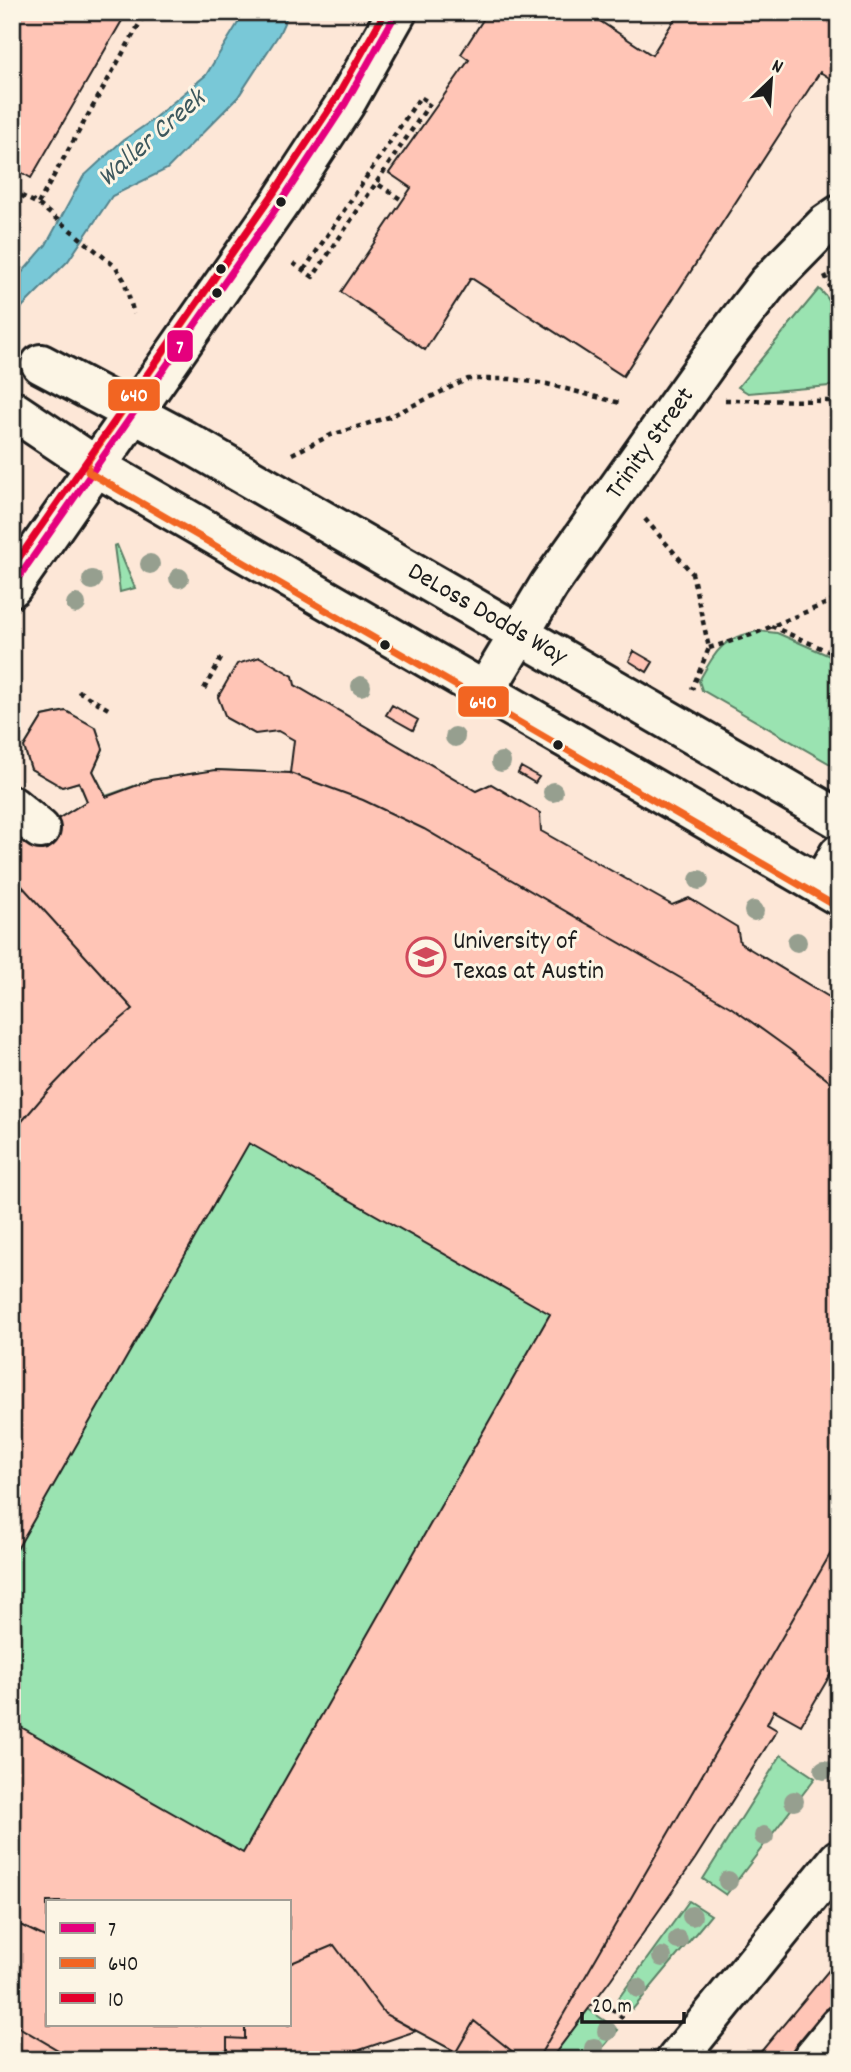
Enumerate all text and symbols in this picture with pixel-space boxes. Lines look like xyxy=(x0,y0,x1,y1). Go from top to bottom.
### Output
north arrow xyxy=(736,46,806,116)
text: N xyxy=(767,54,787,82)
water label: Waller Creek xyxy=(90,80,218,198)
unlabelled marker xyxy=(274,195,288,209)
unlabelled marker xyxy=(214,262,228,276)
unlabelled marker xyxy=(210,286,224,300)
line badge: 7 xyxy=(166,329,194,363)
text: 7 xyxy=(176,336,184,363)
line badge: 640 xyxy=(107,378,161,412)
street label: Trinity Street xyxy=(598,380,705,508)
text: 640 xyxy=(120,384,148,411)
street label: DeLoss Dodds Way xyxy=(400,554,574,676)
unlabelled marker xyxy=(378,638,392,652)
line badge: 640 xyxy=(457,685,510,718)
text: 640 xyxy=(469,691,497,718)
unlabelled marker xyxy=(551,738,565,752)
place label: University of Texas at Austin xyxy=(453,924,604,991)
school or university icon: University of Texas at Austin xyxy=(405,936,447,978)
legend xyxy=(46,1900,290,2026)
text: 7 xyxy=(108,1917,116,1947)
text: 640 xyxy=(108,1951,138,1981)
scale bar xyxy=(582,1981,683,2025)
text: 10 xyxy=(108,1987,124,2017)
text: 20 m xyxy=(592,1993,632,2023)

